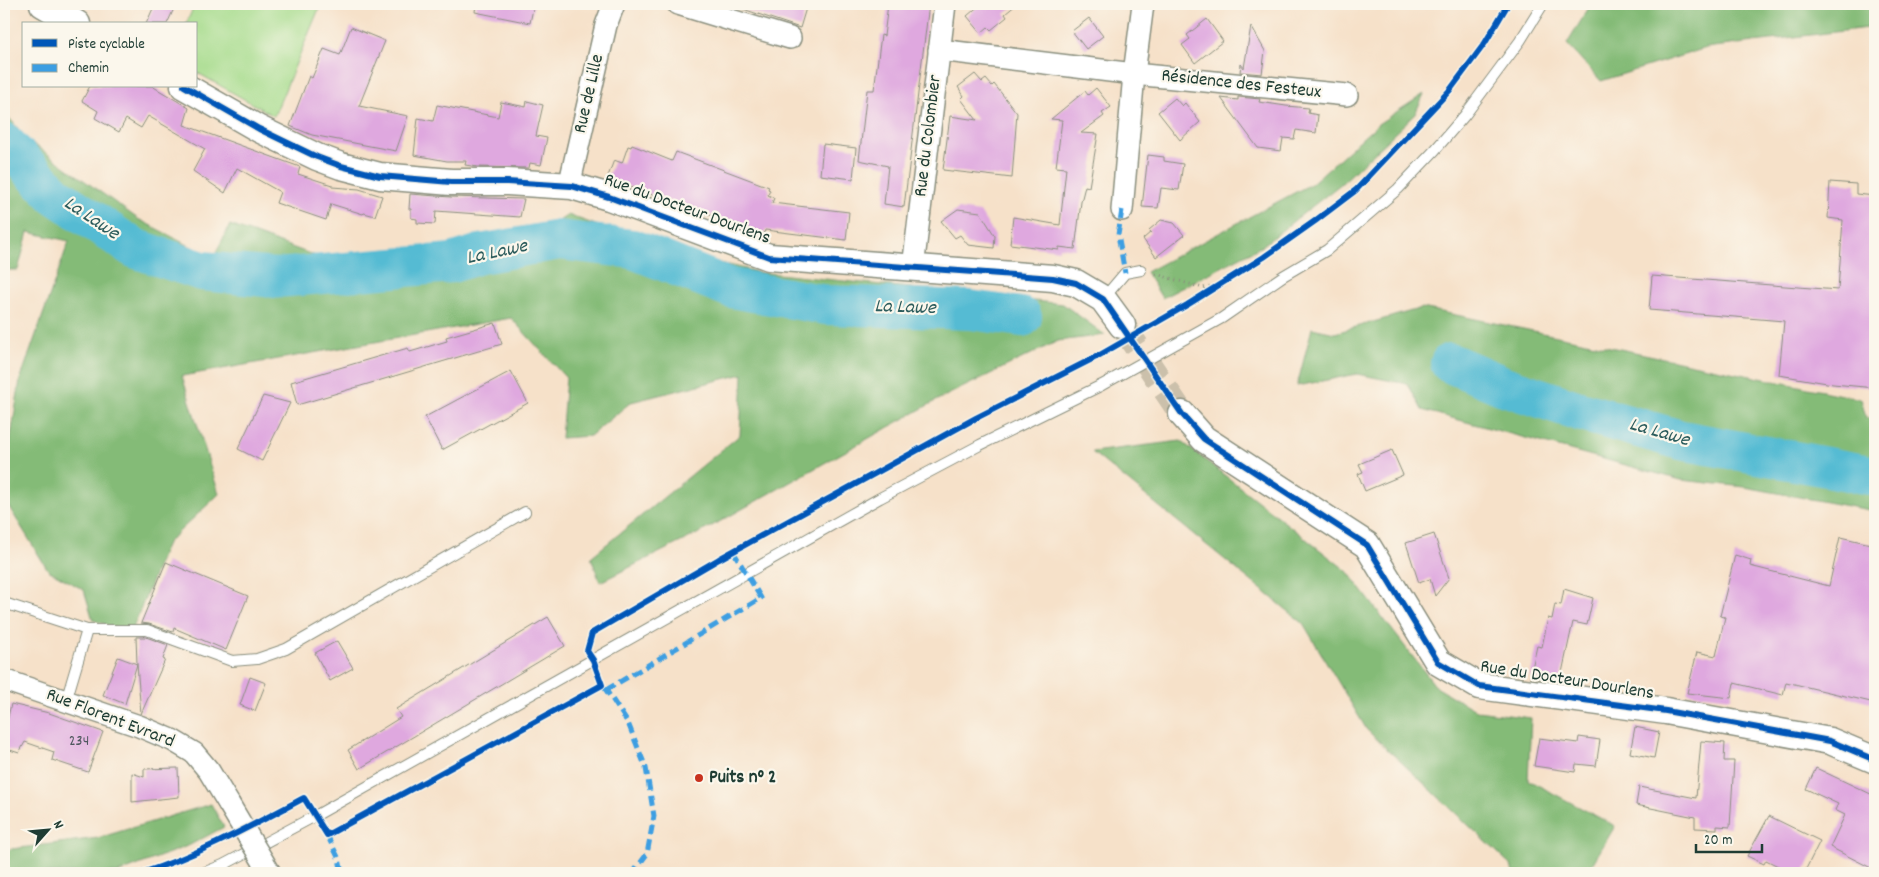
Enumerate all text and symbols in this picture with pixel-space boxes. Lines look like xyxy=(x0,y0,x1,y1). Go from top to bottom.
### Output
legend xyxy=(22,22,198,88)
text: Piste cyclable xyxy=(68,34,145,56)
street label: Rue de Lille xyxy=(568,52,612,136)
text: Chemin xyxy=(68,58,109,80)
street label: Résidence des Festeux xyxy=(1160,63,1322,107)
street label: Rue du Colombier xyxy=(908,74,950,198)
street label: Rue du Docteur Dourlens xyxy=(600,167,774,253)
water label: La Lawe xyxy=(58,190,125,248)
water label: La Lawe xyxy=(464,233,531,273)
water label: La Lawe xyxy=(874,293,937,323)
water label: La Lawe xyxy=(1626,411,1694,455)
street label: Rue du Docteur Dourlens xyxy=(1478,654,1656,708)
street label: Rue Florent Evrard xyxy=(42,682,178,756)
house number: 234 xyxy=(69,730,89,753)
place label: Puits n° 2 xyxy=(709,765,776,792)
marker: Puits n° 2 xyxy=(693,772,705,784)
north arrow xyxy=(22,804,72,854)
text: N xyxy=(47,817,68,833)
scale bar xyxy=(1696,822,1763,854)
text: 20 m xyxy=(1704,830,1732,852)

